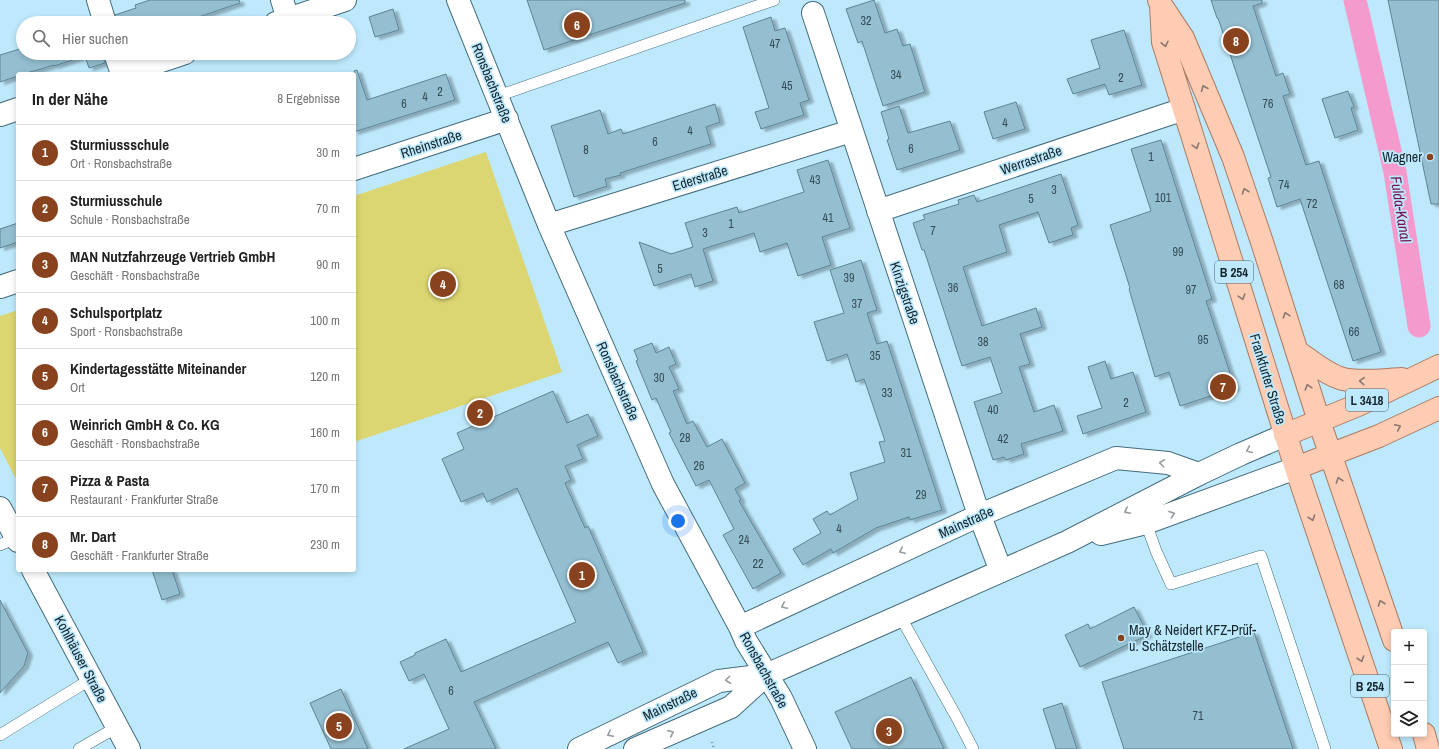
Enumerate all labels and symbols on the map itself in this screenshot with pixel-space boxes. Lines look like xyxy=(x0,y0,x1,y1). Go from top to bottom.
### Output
pin: 6 xyxy=(564,10,590,40)
house number: 32 xyxy=(861,13,871,29)
pin: 8 xyxy=(1223,26,1249,56)
house number: 47 xyxy=(770,36,781,52)
street label: Ronsbachstraße xyxy=(468,41,516,125)
one-way arrow xyxy=(1160,41,1168,47)
house number: 34 xyxy=(891,67,902,83)
house number: 2 xyxy=(1118,70,1124,86)
house number: 45 xyxy=(782,78,793,94)
house number: 2 xyxy=(437,84,443,100)
one-way arrow xyxy=(1200,84,1208,91)
house number: 4 xyxy=(422,89,428,105)
house number: 6 xyxy=(401,96,407,112)
house number: 76 xyxy=(1263,96,1273,112)
house number: 4 xyxy=(1002,115,1008,131)
house number: 4 xyxy=(687,123,693,139)
street label: Rheinstraße xyxy=(398,126,464,162)
house number: 6 xyxy=(652,134,658,150)
house number: 6 xyxy=(908,141,914,157)
street label: Werrastraße xyxy=(998,141,1064,179)
house number: 8 xyxy=(583,142,589,158)
one-way arrow xyxy=(1191,142,1200,149)
place label: Wagner xyxy=(1382,148,1422,166)
house number: 1 xyxy=(1148,149,1154,165)
marker: Wagner xyxy=(1425,152,1435,162)
street label: Ederstraße xyxy=(670,161,730,195)
house number: 43 xyxy=(810,172,820,188)
water label: Fulda-Kanal xyxy=(1385,175,1417,244)
house number: 74 xyxy=(1279,177,1290,193)
house number: 3 xyxy=(1051,182,1057,198)
one-way arrow xyxy=(1241,188,1250,195)
house number: 101 xyxy=(1155,190,1172,206)
house number: 5 xyxy=(1028,191,1034,207)
house number: 72 xyxy=(1307,196,1317,212)
house number: 41 xyxy=(823,210,834,226)
house number: 1 xyxy=(728,216,734,232)
house number: 7 xyxy=(930,223,936,239)
house number: 3 xyxy=(702,225,708,241)
house number: 99 xyxy=(1173,244,1183,260)
street label: Kinzigstraße xyxy=(886,259,924,327)
house number: 5 xyxy=(657,261,663,277)
road number: B 254 xyxy=(1215,261,1253,283)
pin: 4 xyxy=(430,269,456,299)
house number: 39 xyxy=(844,270,854,286)
house number: 68 xyxy=(1334,277,1344,293)
house number: 36 xyxy=(948,280,958,296)
house number: 97 xyxy=(1186,282,1197,298)
one-way arrow xyxy=(1237,293,1246,300)
house number: 37 xyxy=(852,296,863,312)
one-way arrow xyxy=(1282,311,1291,318)
house number: 66 xyxy=(1349,324,1359,340)
house number: 95 xyxy=(1198,332,1209,348)
street label: Frankfurter Straße xyxy=(1246,332,1290,426)
house number: 38 xyxy=(978,334,988,350)
street label: Ronsbachstraße xyxy=(593,339,643,423)
house number: 35 xyxy=(870,348,881,364)
house number: 30 xyxy=(654,370,664,386)
pin: 7 xyxy=(1210,372,1236,402)
one-way arrow xyxy=(1359,376,1365,385)
one-way arrow xyxy=(1304,383,1313,390)
house number: 33 xyxy=(882,385,892,401)
road number: L 3418 xyxy=(1346,389,1388,411)
house number: 2 xyxy=(1123,395,1129,411)
pin: 2 xyxy=(467,398,493,428)
house number: 40 xyxy=(988,402,998,418)
one-way arrow xyxy=(1394,424,1401,432)
house number: 28 xyxy=(680,430,690,446)
house number: 42 xyxy=(998,431,1008,447)
house number: 31 xyxy=(901,445,912,461)
one-way arrow xyxy=(1246,446,1253,454)
house number: 26 xyxy=(694,458,704,474)
one-way arrow xyxy=(1159,459,1165,468)
one-way arrow xyxy=(1335,477,1344,484)
house number: 29 xyxy=(916,487,926,503)
street label: Mainstraße xyxy=(936,502,996,542)
one-way arrow xyxy=(1124,506,1131,514)
your location xyxy=(668,511,688,531)
one-way arrow xyxy=(1168,511,1175,519)
one-way arrow xyxy=(1307,515,1316,522)
house number: 4 xyxy=(836,521,842,537)
house number: 24 xyxy=(739,532,750,548)
one-way arrow xyxy=(899,546,907,554)
house number: 22 xyxy=(753,556,763,572)
pin: 1 xyxy=(569,560,595,590)
one-way arrow xyxy=(1378,600,1386,607)
one-way arrow xyxy=(781,601,789,609)
street label: Kohlhäuser Straße xyxy=(51,613,111,705)
place label: May & Neidert KFZ-Prüf- u. Schätzstelle xyxy=(1129,621,1256,655)
street label: Ronsbachstraße xyxy=(736,629,792,711)
marker: May & Neidert KFZ-Prüf- u. Schätzstelle xyxy=(1116,633,1126,643)
one-way arrow xyxy=(1356,656,1364,663)
one-way arrow xyxy=(725,675,731,684)
road number: B 254 xyxy=(1351,675,1389,697)
house number: 6 xyxy=(448,683,454,699)
street label: Mainstraße xyxy=(640,683,700,725)
house number: 71 xyxy=(1193,708,1204,724)
pin: 5 xyxy=(326,711,352,741)
pin: 3 xyxy=(876,716,902,746)
one-way arrow xyxy=(607,729,614,737)
one-way arrow xyxy=(667,730,674,738)

